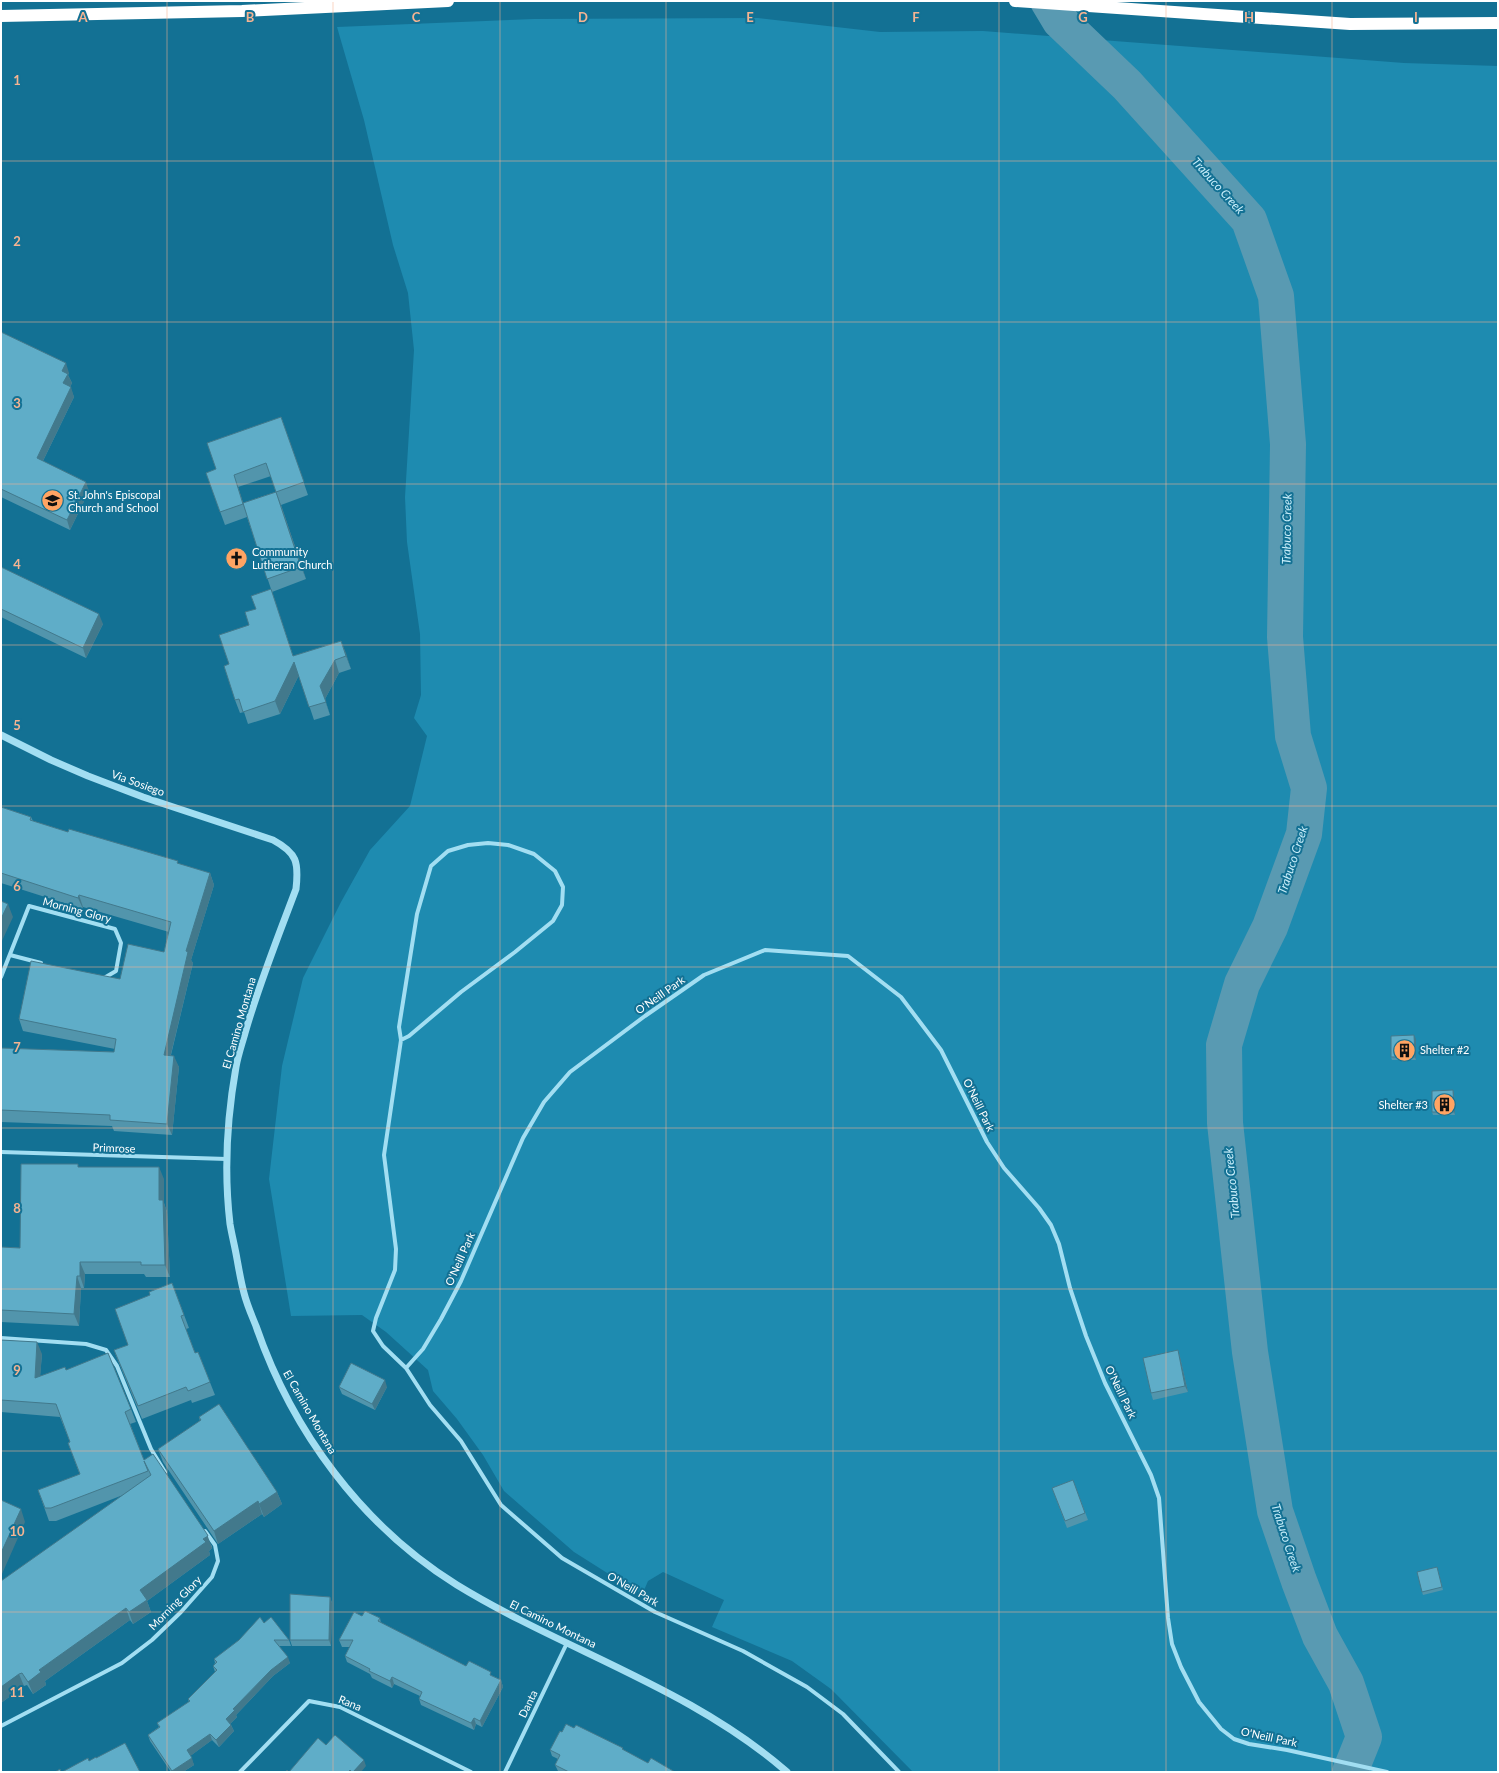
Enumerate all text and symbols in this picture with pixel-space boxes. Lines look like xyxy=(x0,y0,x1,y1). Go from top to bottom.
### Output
text: A xyxy=(77,9,88,25)
text: B xyxy=(246,9,255,25)
text: C xyxy=(412,9,421,25)
text: D xyxy=(578,9,588,25)
text: E xyxy=(746,9,754,25)
text: F xyxy=(912,9,920,25)
text: G xyxy=(1078,9,1088,25)
text: H xyxy=(1244,9,1254,25)
text: I xyxy=(1414,9,1418,25)
text: 1 xyxy=(13,72,21,88)
water label: Trabuco Creek xyxy=(1189,154,1248,217)
text: 2 xyxy=(13,233,21,249)
text: 3 xyxy=(13,395,21,411)
school or university icon: St. John's Episcopal Church and School xyxy=(40,488,66,514)
place label: St. John's Episcopal Church and School xyxy=(68,488,161,514)
water label: Trabuco Creek xyxy=(1278,493,1295,565)
church icon: Community Lutheran Church xyxy=(224,545,250,571)
place label: Community Lutheran Church xyxy=(252,545,332,571)
text: 4 xyxy=(13,556,21,572)
text: 5 xyxy=(13,717,21,733)
street label: Via Sosiego xyxy=(110,767,167,798)
water label: Trabuco Creek xyxy=(1274,824,1311,896)
text: 6 xyxy=(13,878,21,894)
street label: Morning Glory xyxy=(42,894,113,925)
street label: O'Neill Park xyxy=(633,973,687,1016)
street label: El Camino Montana xyxy=(219,976,258,1070)
building icon: Shelter #2 xyxy=(1391,1037,1417,1063)
text: 7 xyxy=(13,1039,21,1055)
place label: Shelter #2 xyxy=(1420,1043,1470,1056)
street label: O'Neill Park xyxy=(961,1076,998,1134)
building icon: Shelter #3 xyxy=(1431,1092,1457,1118)
place label: Shelter #3 xyxy=(1379,1098,1428,1111)
street label: Primrose xyxy=(92,1140,136,1155)
water label: Trabuco Creek xyxy=(1220,1147,1243,1219)
text: 8 xyxy=(13,1200,21,1216)
street label: O'Neill Park xyxy=(442,1230,477,1288)
text: 9 xyxy=(13,1362,21,1378)
street label: O'Neill Park xyxy=(1103,1363,1140,1421)
street label: El Camino Montana xyxy=(281,1367,340,1456)
water label: Trabuco Creek xyxy=(1268,1502,1305,1574)
text: 10 xyxy=(9,1523,25,1539)
street label: O'Neill Park xyxy=(605,1569,662,1609)
street label: Morning Glory xyxy=(146,1573,204,1632)
street label: El Camino Montana xyxy=(508,1597,599,1650)
text: 11 xyxy=(9,1684,25,1700)
street label: Danta xyxy=(515,1688,540,1720)
street label: Rana xyxy=(337,1692,364,1713)
street label: O'Neill Park xyxy=(1240,1724,1299,1749)

